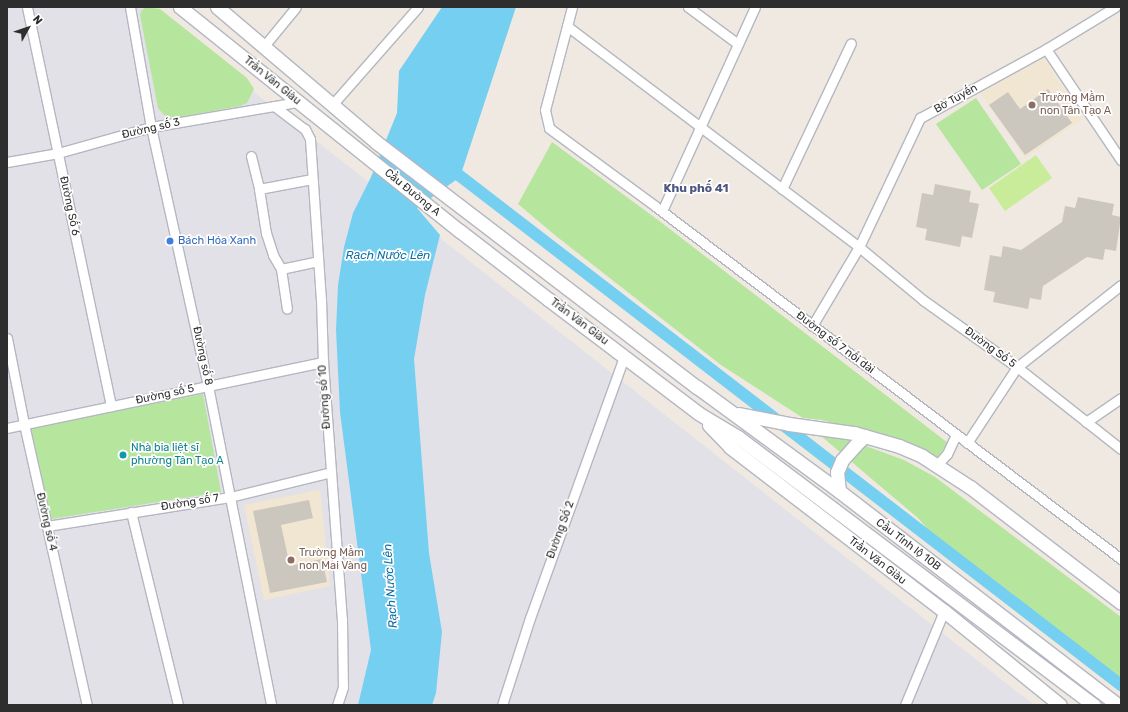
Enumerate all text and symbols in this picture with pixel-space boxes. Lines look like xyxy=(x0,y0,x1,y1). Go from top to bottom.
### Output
north arrow xyxy=(8,8,48,48)
text: N xyxy=(30,13,45,27)
street label: Trần Văn Giàu xyxy=(241,54,303,108)
street label: Bờ Tuyến xyxy=(932,82,980,116)
place label: Trường Mầm non Tân Tạo A xyxy=(1040,92,1112,118)
marker: Trường Mầm non Tân Tạo A xyxy=(1027,100,1037,110)
street label: Đường số 3 xyxy=(121,116,181,142)
street label: Cầu Đường A xyxy=(381,166,443,220)
street label: Đường Số 6 xyxy=(56,175,82,237)
district label: Khu phố 41 xyxy=(663,182,729,196)
place label: Bách Hóa Xanh xyxy=(178,234,256,248)
marker: Bách Hóa Xanh xyxy=(165,236,175,246)
water label: Rạch Nước Lên xyxy=(346,249,430,263)
street label: Trần Văn Giàu xyxy=(547,296,611,348)
street label: Đường số 7 nối dài xyxy=(793,309,877,377)
street label: Đường số 8 xyxy=(189,325,215,387)
street label: Đường Số 5 xyxy=(962,325,1018,371)
street label: Đường số 10 xyxy=(316,364,334,430)
street label: Đường số 5 xyxy=(135,382,195,408)
place label: Nhà bia liệt sĩ phường Tân Tạo A xyxy=(131,442,224,468)
marker: Nhà bia liệt sĩ phường Tân Tạo A xyxy=(118,450,128,460)
street label: Đường số 4 xyxy=(33,491,59,553)
street label: Đường số 7 xyxy=(160,492,220,514)
street label: Đường Số 2 xyxy=(544,499,578,561)
street label: Cầu Tỉnh lộ 10B xyxy=(873,516,943,574)
street label: Trần Văn Giàu xyxy=(845,534,909,588)
water label: Rạch Nước Lên xyxy=(381,543,401,629)
place label: Trường Mầm non Mai Vàng xyxy=(299,547,367,573)
marker: Trường Mầm non Mai Vàng xyxy=(286,555,296,565)

